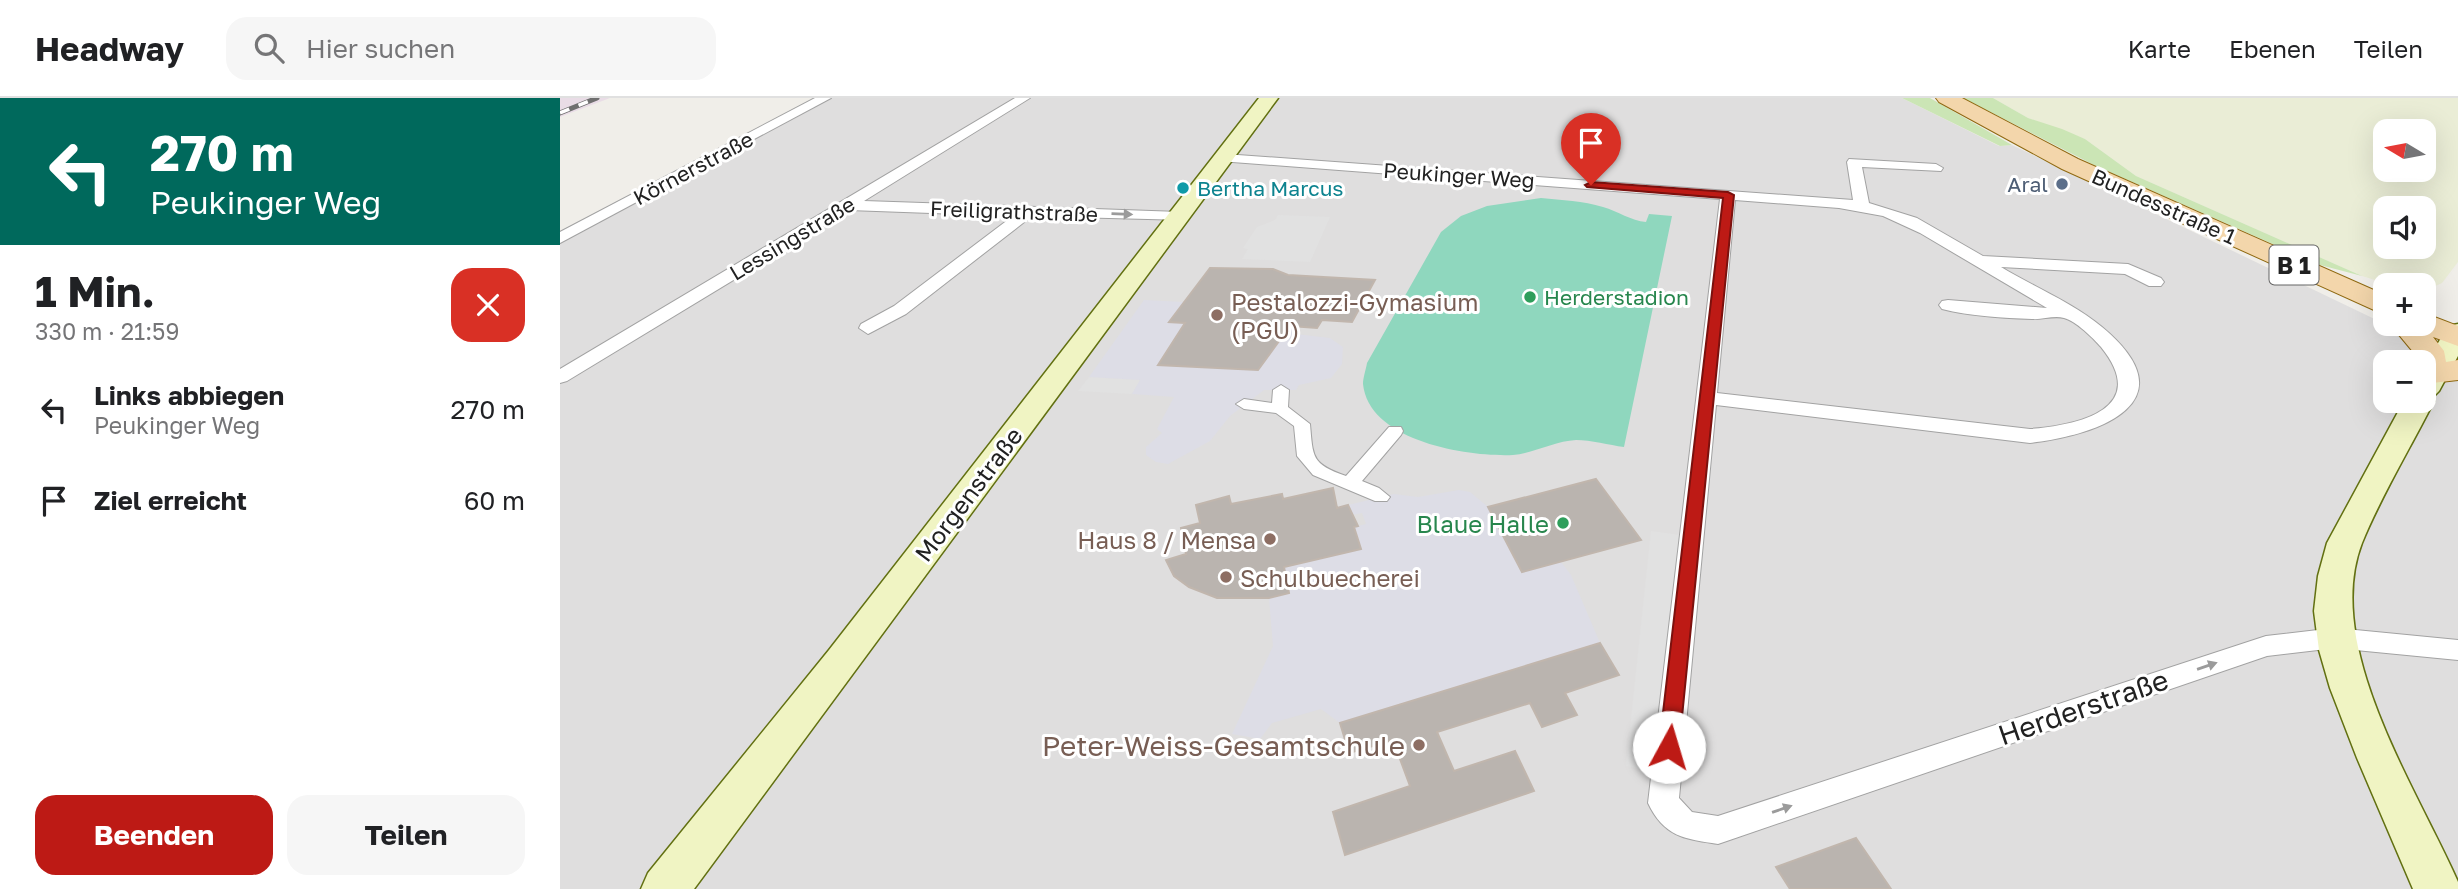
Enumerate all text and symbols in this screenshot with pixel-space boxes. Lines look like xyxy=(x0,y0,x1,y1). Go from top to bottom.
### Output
search box xyxy=(226,17,716,80)
text: Headway xyxy=(35,29,184,68)
icon: search xyxy=(250,29,288,67)
text: Hier suchen xyxy=(306,33,455,64)
text: Karte xyxy=(2128,34,2191,63)
text: Ebenen xyxy=(2229,34,2316,63)
text: Teilen xyxy=(2354,34,2423,63)
pin xyxy=(1561,113,1621,185)
north arrow xyxy=(2373,119,2436,182)
map controls xyxy=(2373,119,2436,413)
text: 270 m xyxy=(150,123,294,182)
icon: arrive xyxy=(1572,124,1610,162)
icon: left xyxy=(35,126,126,217)
street label: Körnerstraße xyxy=(629,126,757,210)
street label: Peukinger Weg xyxy=(1382,157,1536,193)
street label: Bundesstraße 1 xyxy=(2088,163,2240,249)
place label: Aral xyxy=(2007,171,2048,197)
place label: Bertha Marcus xyxy=(1197,175,1343,201)
marker: Aral xyxy=(2054,176,2070,192)
marker: Bertha Marcus xyxy=(1175,180,1191,196)
text: Peukinger Weg xyxy=(150,183,381,221)
street label: Lessingstraße xyxy=(725,190,859,286)
street label: Freiligrathstraße xyxy=(929,195,1099,227)
button: sound xyxy=(2373,196,2436,259)
one-way arrow xyxy=(1111,209,1133,220)
road number: B 1 xyxy=(2270,246,2318,284)
text: 1 Min. xyxy=(35,266,155,316)
button: close xyxy=(451,268,525,342)
button: + xyxy=(2373,273,2436,336)
place label: Herderstadion xyxy=(1544,284,1689,310)
place label: Pestalozzi-Gymasium (PGU) xyxy=(1231,287,1478,344)
marker: Herderstadion xyxy=(1522,289,1538,305)
marker: Pestalozzi-Gymasium (PGU) xyxy=(1209,307,1225,323)
text: 330 m · 21:59 xyxy=(35,317,179,345)
button: − xyxy=(2373,350,2436,413)
text: Links abbiegen xyxy=(94,380,284,411)
icon: left xyxy=(35,391,73,429)
text: 270 m xyxy=(451,394,525,425)
text: Peukinger Weg xyxy=(94,411,260,439)
street label: Morgenstraße xyxy=(908,421,1028,567)
icon: arrive xyxy=(35,482,73,520)
text: Ziel erreicht xyxy=(94,485,247,516)
text: 60 m xyxy=(464,485,525,516)
place label: Blaue Halle xyxy=(1416,509,1549,538)
marker: Blaue Halle xyxy=(1555,515,1571,531)
place label: Haus 8 / Mensa xyxy=(1077,525,1256,554)
marker: Haus 8 / Mensa xyxy=(1262,531,1278,547)
place label: Schulbuecherei xyxy=(1240,563,1420,592)
marker: Schulbuecherei xyxy=(1218,569,1234,585)
one-way arrow xyxy=(2197,660,2218,670)
street label: Herderstraße xyxy=(1994,662,2172,752)
position arrow xyxy=(1632,710,1706,784)
place label: Peter-Weiss-Gesamtschule xyxy=(1042,729,1405,762)
marker: Peter-Weiss-Gesamtschule xyxy=(1411,737,1427,753)
button: Beenden xyxy=(35,795,273,875)
button: Teilen xyxy=(287,795,525,875)
one-way arrow xyxy=(1772,803,1793,814)

